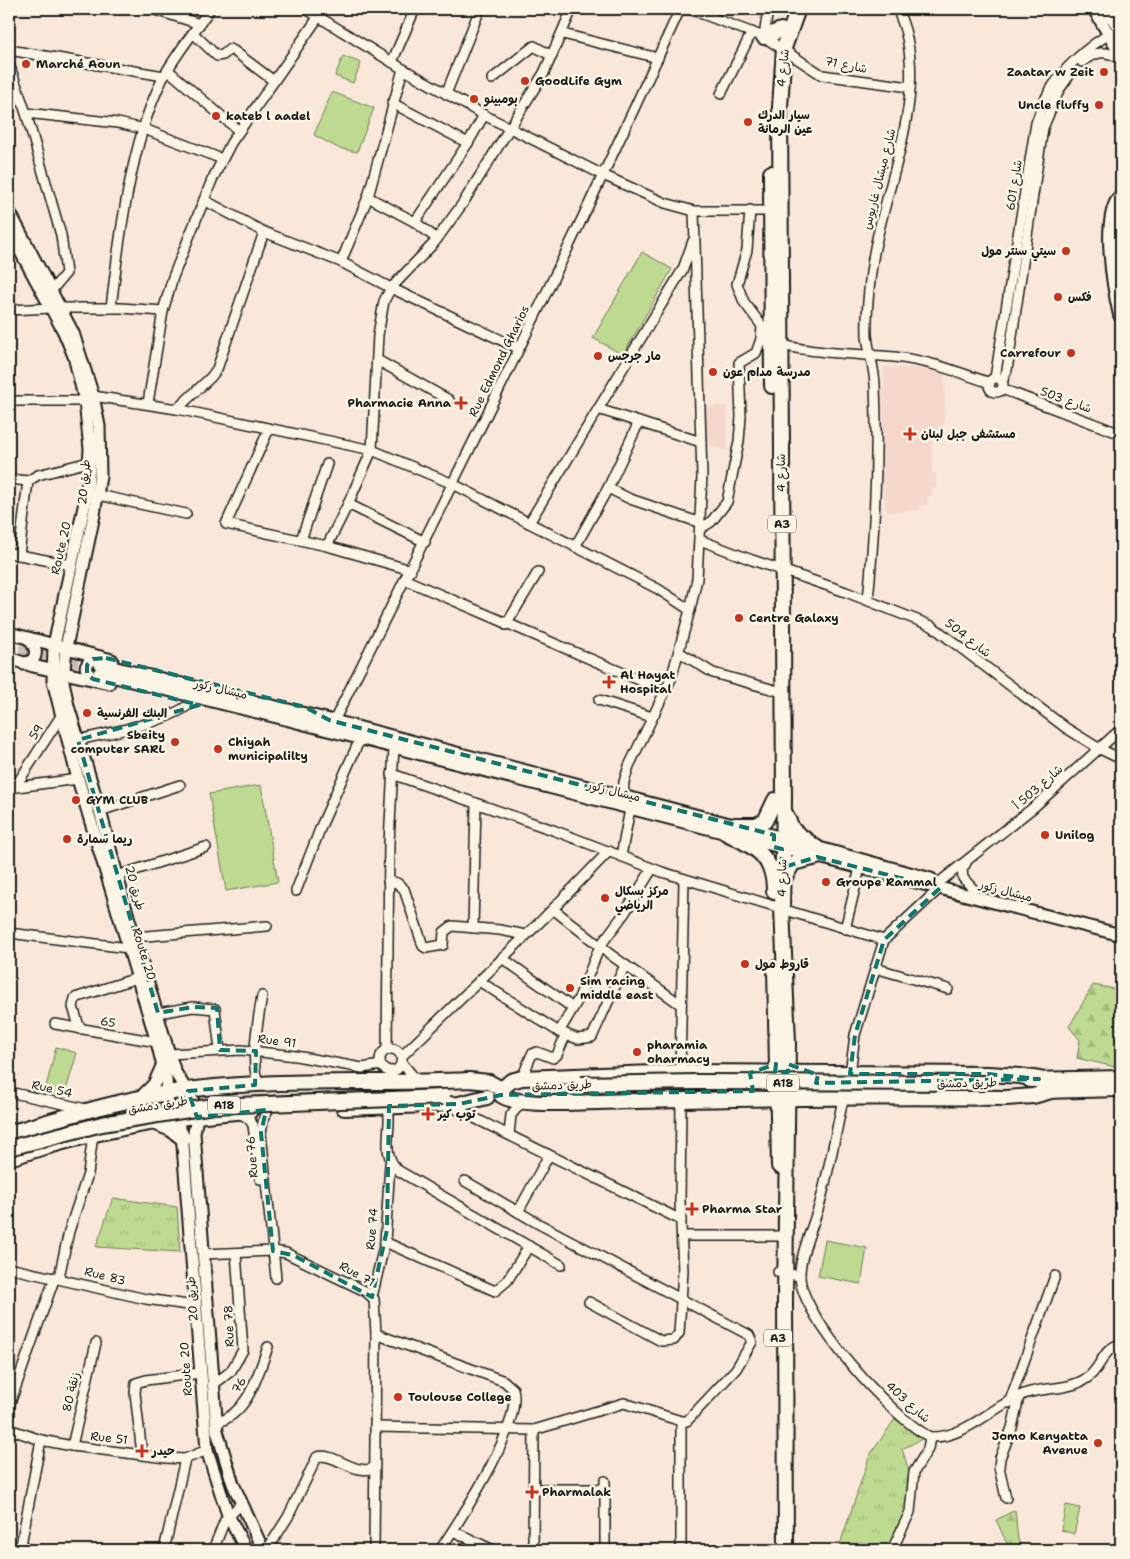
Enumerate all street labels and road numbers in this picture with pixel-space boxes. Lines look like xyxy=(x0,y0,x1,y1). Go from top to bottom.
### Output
street label: شارع 4 xyxy=(773,48,794,88)
street label: شارع 71 xyxy=(823,53,869,78)
street label: شارع ميشال غاريوس xyxy=(859,127,900,232)
street label: شارع 601 xyxy=(1002,158,1027,212)
street label: Rue Edmond Gharios xyxy=(465,303,533,419)
street label: شارع 503 xyxy=(1038,383,1094,418)
street label: شارع 4 xyxy=(773,454,790,492)
street label: طريق 20 xyxy=(74,459,94,505)
road number: A3 xyxy=(768,516,796,532)
street label: Route 20 xyxy=(47,520,75,576)
street label: شارع 504 xyxy=(941,615,994,662)
street label: ميشال زكور xyxy=(192,675,249,703)
street label: 59 xyxy=(25,721,47,743)
street label: شارع 503 أ xyxy=(1010,761,1067,814)
street label: ميشال زكور xyxy=(585,776,642,805)
street label: شارع 4 xyxy=(774,859,791,897)
street label: طريق 20 xyxy=(121,864,149,912)
street label: ميشال زكور xyxy=(977,876,1034,906)
street label: Route 20 xyxy=(128,926,160,982)
street label: 65 xyxy=(99,1013,117,1031)
street label: Rue 91 xyxy=(257,1031,297,1051)
road number: A18 xyxy=(767,1074,799,1092)
street label: طريق دمشق xyxy=(937,1074,997,1092)
street label: طريق دمشق xyxy=(532,1076,592,1094)
street label: Rue 54 xyxy=(30,1077,74,1101)
street label: طريق دمشق xyxy=(127,1092,189,1118)
road number: A18 xyxy=(208,1096,240,1114)
street label: Rue 76 xyxy=(242,1135,262,1179)
street label: Rue 74 xyxy=(362,1207,382,1251)
street label: Rue 71 xyxy=(336,1258,378,1290)
street label: Rue 83 xyxy=(83,1263,127,1289)
street label: طريق 20 xyxy=(182,1276,202,1322)
street label: Rue 78 xyxy=(220,1305,238,1347)
road number: A3 xyxy=(764,1330,792,1346)
street label: Route 20 xyxy=(176,1341,196,1397)
street label: زنقة 80 xyxy=(59,1371,83,1413)
street label: 76 xyxy=(228,1374,250,1396)
street label: شارع 403 xyxy=(882,1378,934,1427)
street label: Rue 51 xyxy=(89,1428,129,1448)

